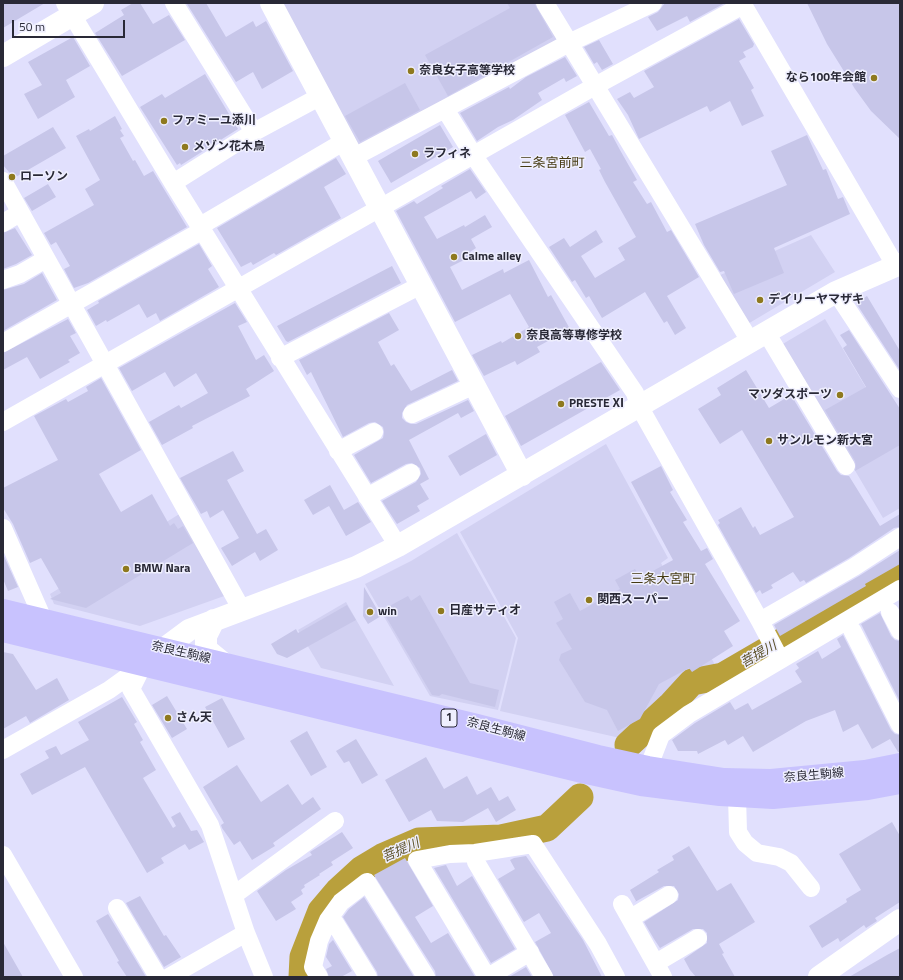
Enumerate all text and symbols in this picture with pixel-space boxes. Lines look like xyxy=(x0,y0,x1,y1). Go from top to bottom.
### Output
scale bar xyxy=(14,12,127,38)
text: 50 m xyxy=(19,17,45,36)
place label: 奈良女子高等学校 xyxy=(419,64,515,78)
marker: 奈良女子高等学校 xyxy=(406,66,416,76)
place label: なら100年会館 xyxy=(786,71,866,85)
marker: なら100年会館 xyxy=(869,73,879,83)
place label: ファミーユ添川 xyxy=(172,114,256,128)
marker: ファミーユ添川 xyxy=(159,116,169,126)
place label: メゾン花木鳥 xyxy=(193,140,265,154)
marker: メゾン花木鳥 xyxy=(180,142,190,152)
place label: ラフィネ xyxy=(423,147,471,161)
marker: ラフィネ xyxy=(410,149,420,159)
district label: 三条宮前町 xyxy=(520,156,584,172)
place label: ローソン xyxy=(20,170,68,184)
marker: ローソン xyxy=(7,172,17,182)
place label: Calme alley xyxy=(462,250,521,264)
marker: Calme alley xyxy=(449,252,459,262)
place label: デイリーヤマザキ xyxy=(768,293,864,307)
marker: デイリーヤマザキ xyxy=(755,295,765,305)
place label: 奈良高等専修学校 xyxy=(526,329,622,343)
marker: 奈良高等専修学校 xyxy=(513,331,523,341)
place label: マツダスポーツ xyxy=(748,388,832,402)
marker: マツダスポーツ xyxy=(835,390,845,400)
place label: PRESTE Ⅺ xyxy=(569,397,624,411)
marker: PRESTE Ⅺ xyxy=(556,399,566,409)
place label: サンルモン新大宮 xyxy=(777,434,873,448)
marker: サンルモン新大宮 xyxy=(764,436,774,446)
place label: BMW Nara xyxy=(134,562,190,576)
marker: BMW Nara xyxy=(121,564,131,574)
district label: 三条大宮町 xyxy=(631,572,695,588)
place label: 関西スーパー xyxy=(597,593,669,607)
marker: 関西スーパー xyxy=(584,595,594,605)
place label: 日産サティオ xyxy=(449,604,521,618)
place label: win xyxy=(378,605,397,619)
marker: 日産サティオ xyxy=(436,606,446,616)
marker: win xyxy=(365,607,375,617)
water label: 菩提川 xyxy=(738,638,780,672)
street label: 奈良生駒線 xyxy=(150,639,212,667)
road number: 1 xyxy=(441,709,457,727)
place label: さん天 xyxy=(176,711,212,725)
marker: さん天 xyxy=(163,713,173,723)
street label: 奈良生駒線 xyxy=(465,715,527,745)
street label: 奈良生駒線 xyxy=(783,766,845,786)
water label: 菩提川 xyxy=(380,836,422,866)

